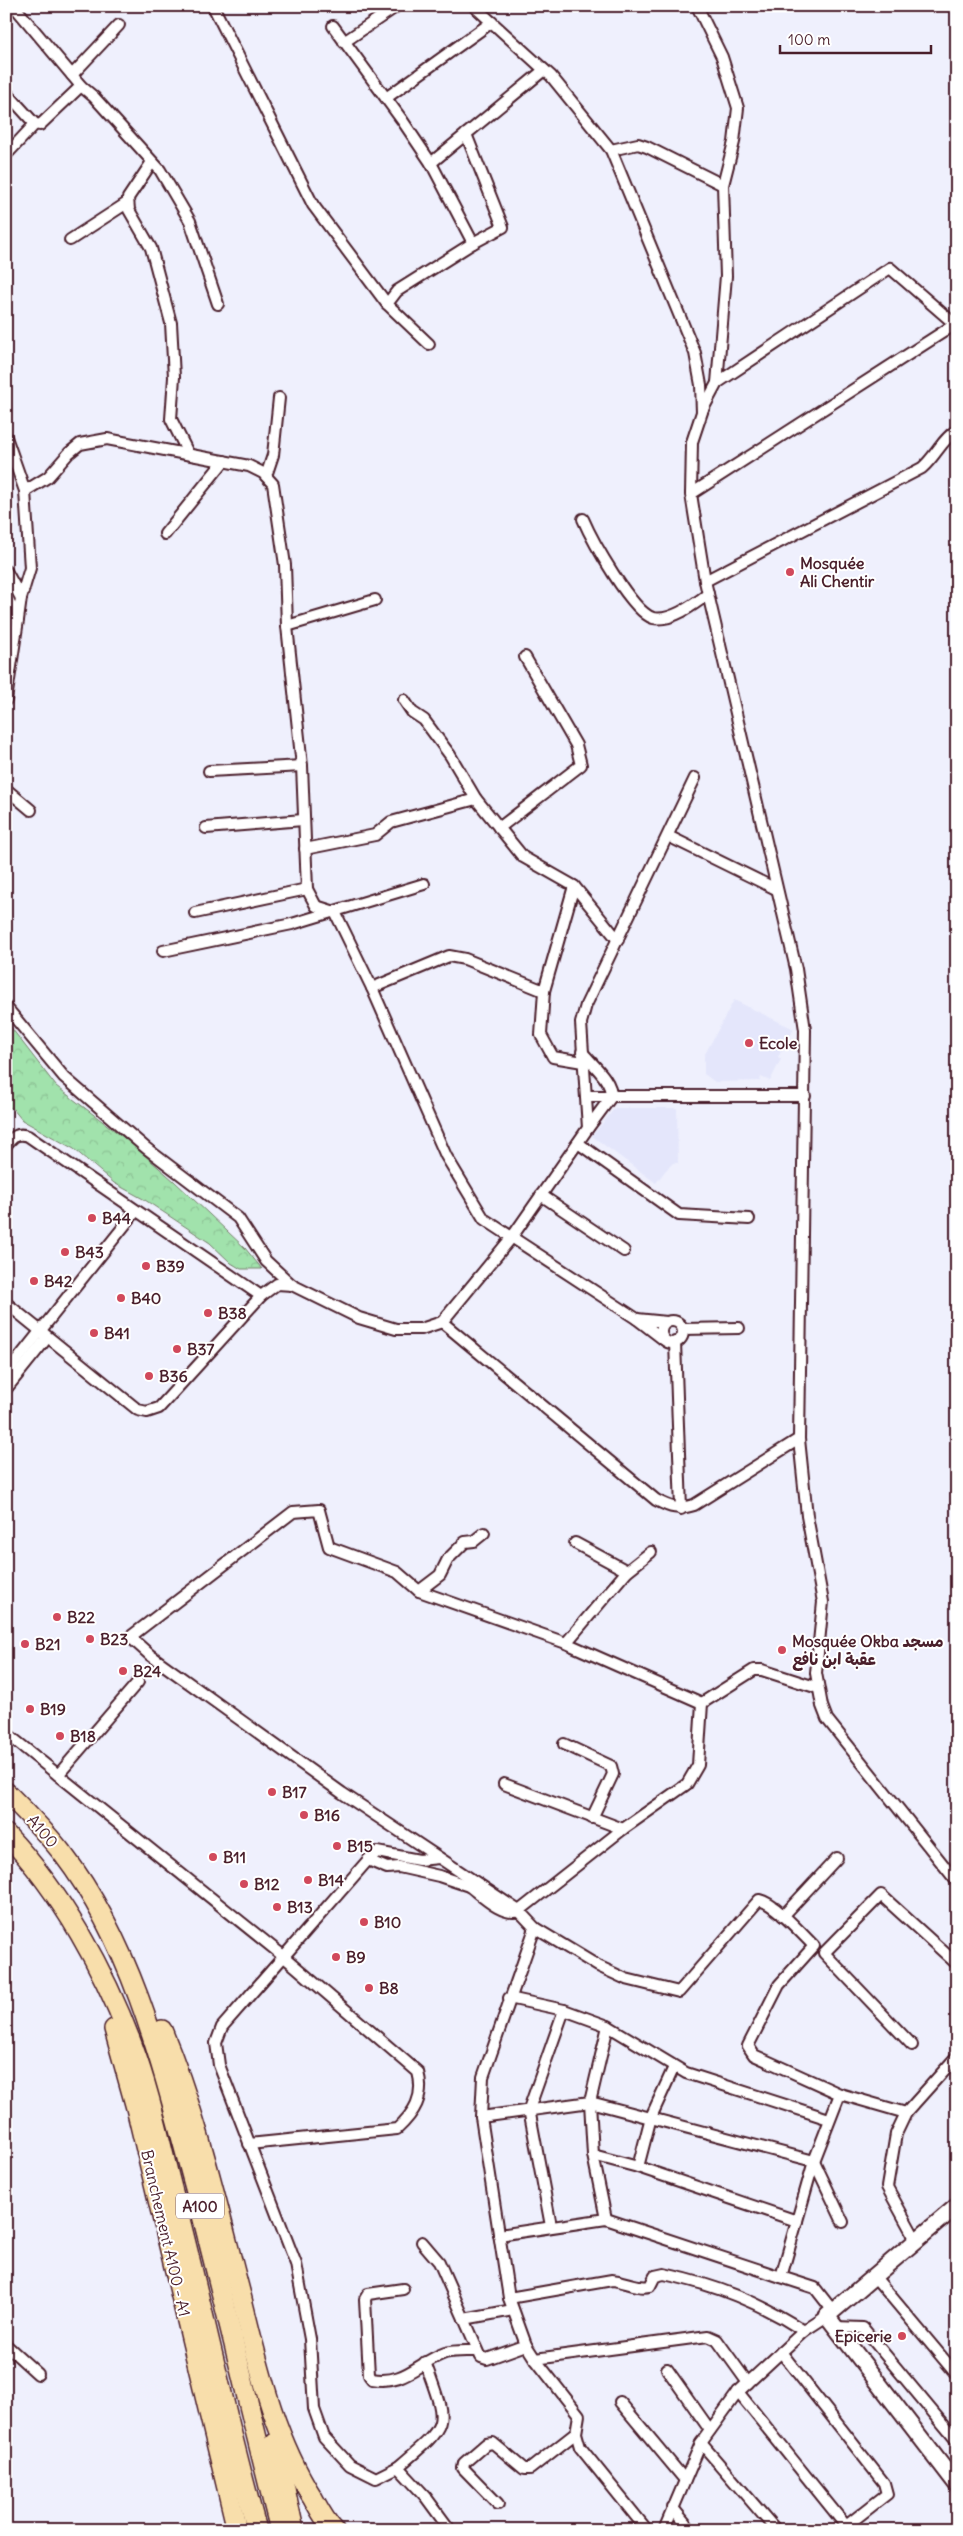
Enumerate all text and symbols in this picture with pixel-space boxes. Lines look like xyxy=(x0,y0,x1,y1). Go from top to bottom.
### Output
scale bar xyxy=(780,22,932,54)
text: 100 m xyxy=(788,30,830,49)
place label: Mosquée Ali Chentir xyxy=(800,553,875,591)
marker: Mosquée Ali Chentir xyxy=(784,566,796,578)
place label: Ecole xyxy=(759,1033,798,1053)
marker: Ecole xyxy=(743,1037,755,1049)
place label: B44 xyxy=(102,1208,131,1228)
marker: B44 xyxy=(86,1212,98,1224)
place label: B43 xyxy=(75,1242,104,1262)
marker: B43 xyxy=(59,1246,71,1258)
place label: B39 xyxy=(156,1256,185,1276)
marker: B39 xyxy=(140,1260,152,1272)
place label: B42 xyxy=(44,1271,73,1291)
marker: B42 xyxy=(28,1275,40,1287)
place label: B40 xyxy=(131,1288,161,1308)
marker: B40 xyxy=(115,1292,127,1304)
place label: B38 xyxy=(218,1303,247,1323)
marker: B38 xyxy=(202,1307,214,1319)
place label: B41 xyxy=(104,1323,130,1343)
marker: B41 xyxy=(88,1327,100,1339)
place label: B37 xyxy=(187,1339,215,1359)
marker: B37 xyxy=(171,1343,183,1355)
place label: B36 xyxy=(159,1366,188,1386)
marker: B36 xyxy=(143,1370,155,1382)
place label: B22 xyxy=(67,1607,95,1627)
marker: B22 xyxy=(51,1611,63,1623)
place label: B23 xyxy=(100,1629,128,1649)
place label: Mosquée Okba مسجد عقبة ابن نافع xyxy=(792,1631,944,1671)
marker: B23 xyxy=(84,1633,96,1645)
place label: B21 xyxy=(35,1634,61,1654)
marker: B21 xyxy=(19,1638,31,1650)
marker: Mosquée Okba مسجد عقبة ابن نافع xyxy=(776,1644,788,1656)
place label: B24 xyxy=(133,1661,161,1681)
marker: B24 xyxy=(117,1665,129,1677)
place label: B19 xyxy=(40,1699,66,1719)
marker: B19 xyxy=(24,1703,36,1715)
place label: B18 xyxy=(70,1726,96,1746)
marker: B18 xyxy=(54,1730,66,1742)
place label: B17 xyxy=(282,1782,307,1802)
marker: B17 xyxy=(266,1786,278,1798)
place label: B16 xyxy=(314,1805,340,1825)
marker: B16 xyxy=(298,1809,310,1821)
street label: A100 xyxy=(23,1810,63,1852)
place label: B15 xyxy=(347,1836,373,1856)
marker: B15 xyxy=(331,1840,343,1852)
place label: B11 xyxy=(223,1847,246,1867)
marker: B11 xyxy=(207,1851,219,1863)
place label: B14 xyxy=(318,1870,344,1890)
place label: B12 xyxy=(254,1874,280,1894)
marker: B14 xyxy=(302,1874,314,1886)
marker: B12 xyxy=(238,1878,250,1890)
place label: B13 xyxy=(287,1897,313,1917)
marker: B13 xyxy=(271,1901,283,1913)
place label: B10 xyxy=(374,1912,401,1932)
marker: B10 xyxy=(358,1916,370,1928)
place label: B9 xyxy=(346,1947,366,1967)
marker: B9 xyxy=(330,1951,342,1963)
place label: B8 xyxy=(379,1978,399,1998)
marker: B8 xyxy=(363,1982,375,1994)
street label: Branchement A100 - A1 xyxy=(137,2148,195,2318)
road number: A100 xyxy=(176,2194,224,2218)
place label: Epicerie xyxy=(835,2326,892,2347)
marker: Epicerie xyxy=(896,2330,908,2342)

